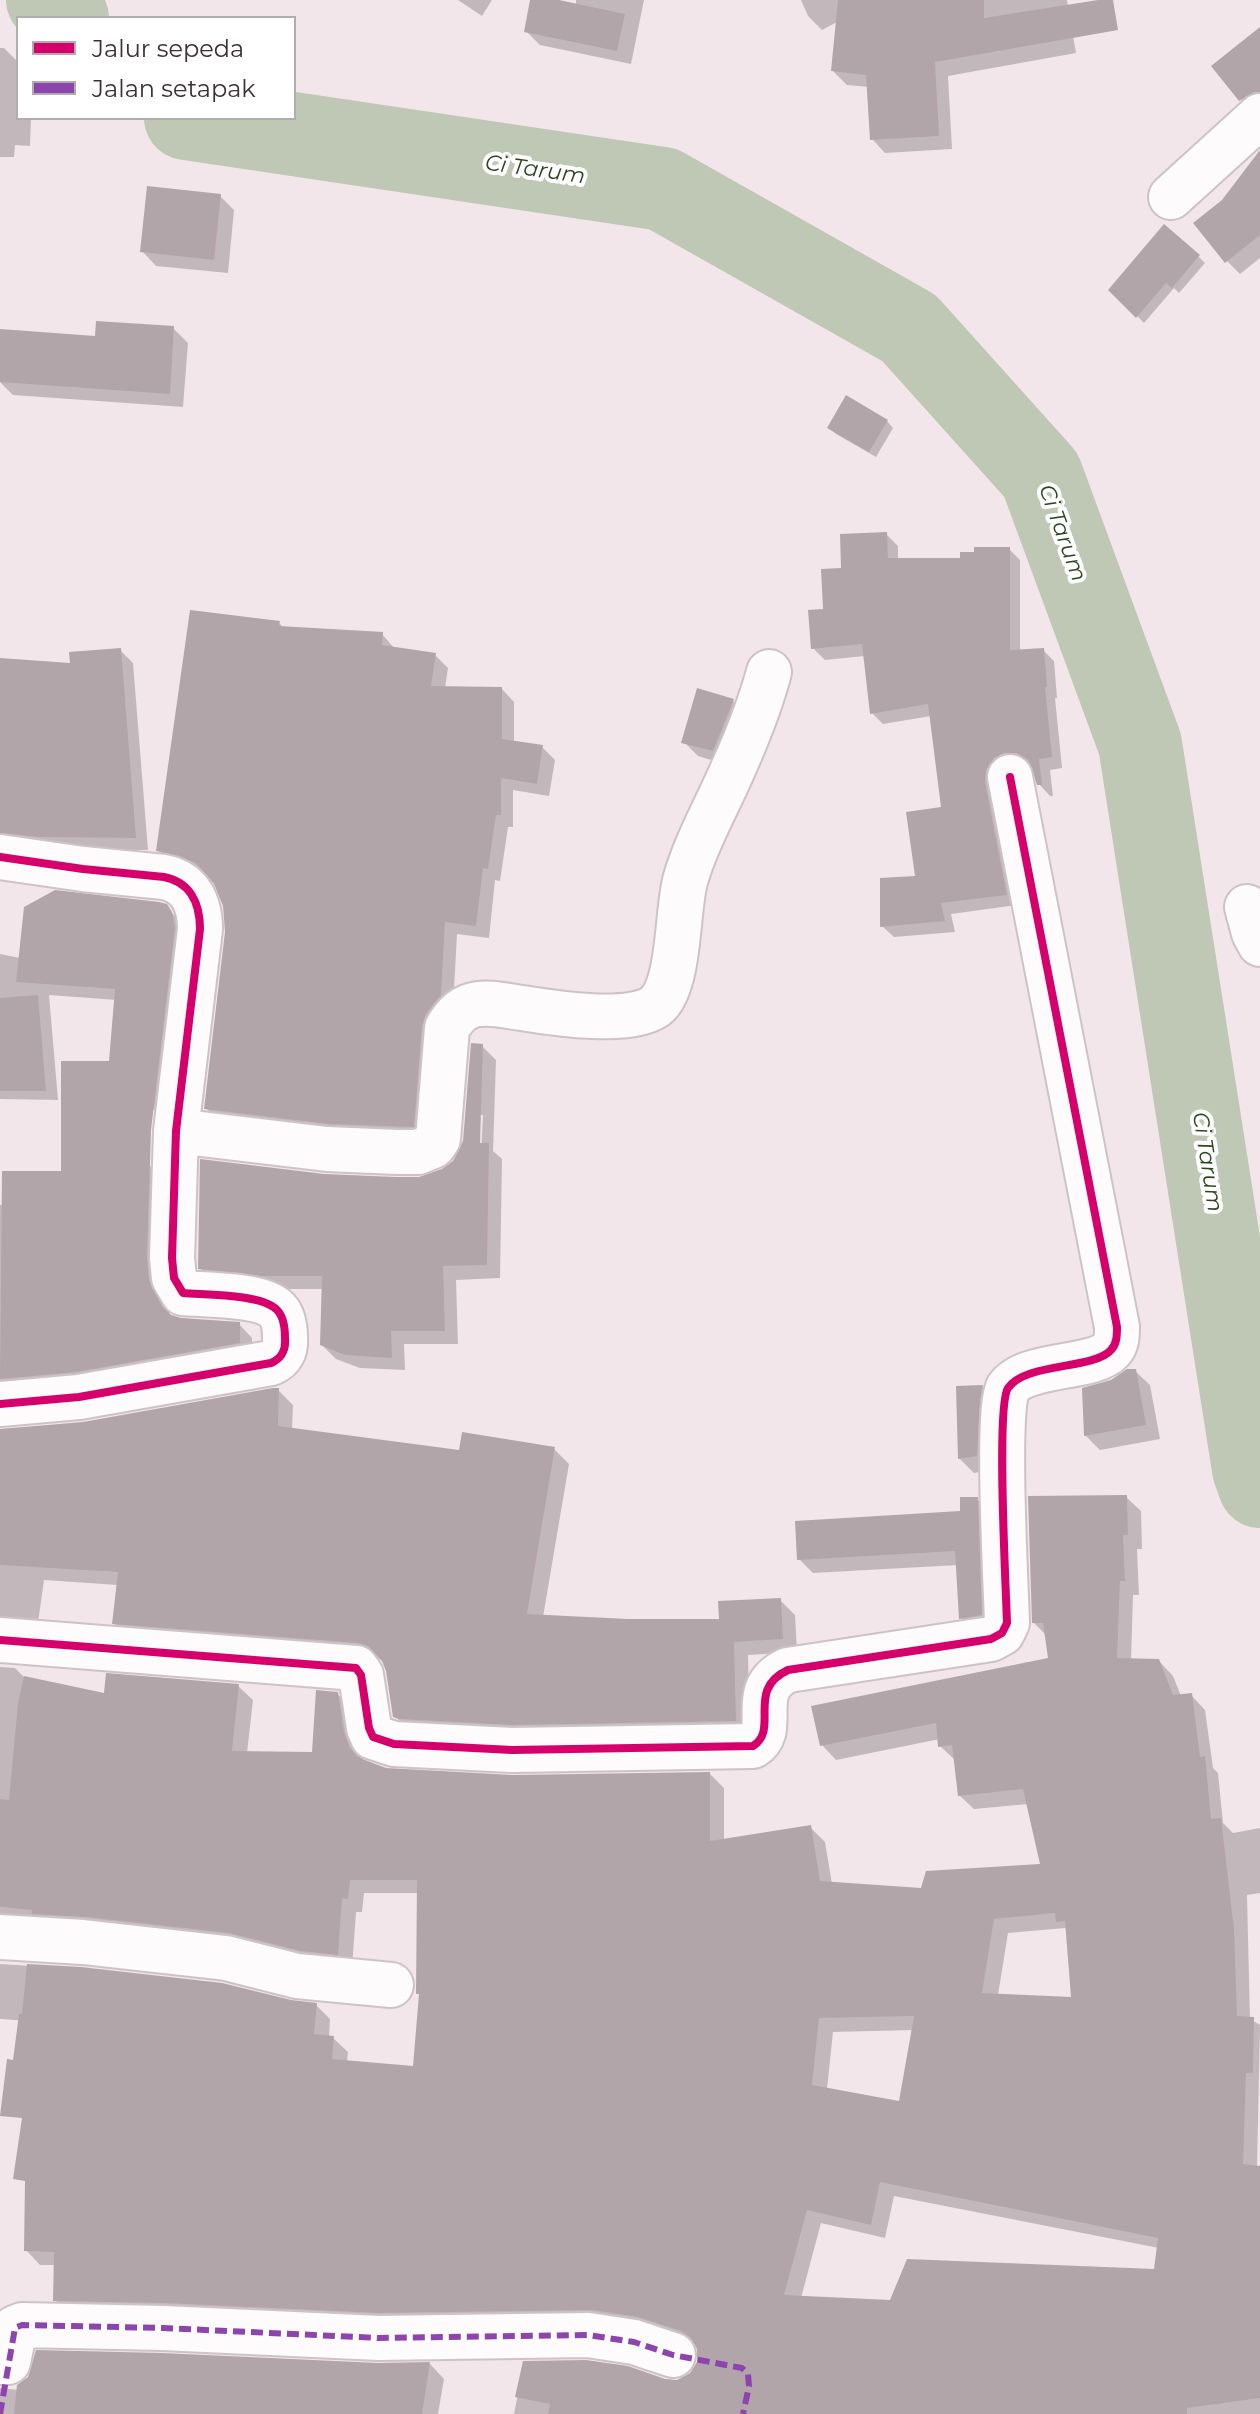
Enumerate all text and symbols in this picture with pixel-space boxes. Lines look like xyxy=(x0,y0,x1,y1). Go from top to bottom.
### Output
legend xyxy=(16,16,296,120)
text: Jalur sepeda xyxy=(92,34,244,63)
text: Jalan setapak xyxy=(92,74,256,103)
water label: Ci Tarum xyxy=(483,150,587,190)
water label: Ci Tarum xyxy=(1032,481,1092,585)
water label: Ci Tarum xyxy=(1186,1110,1228,1214)

